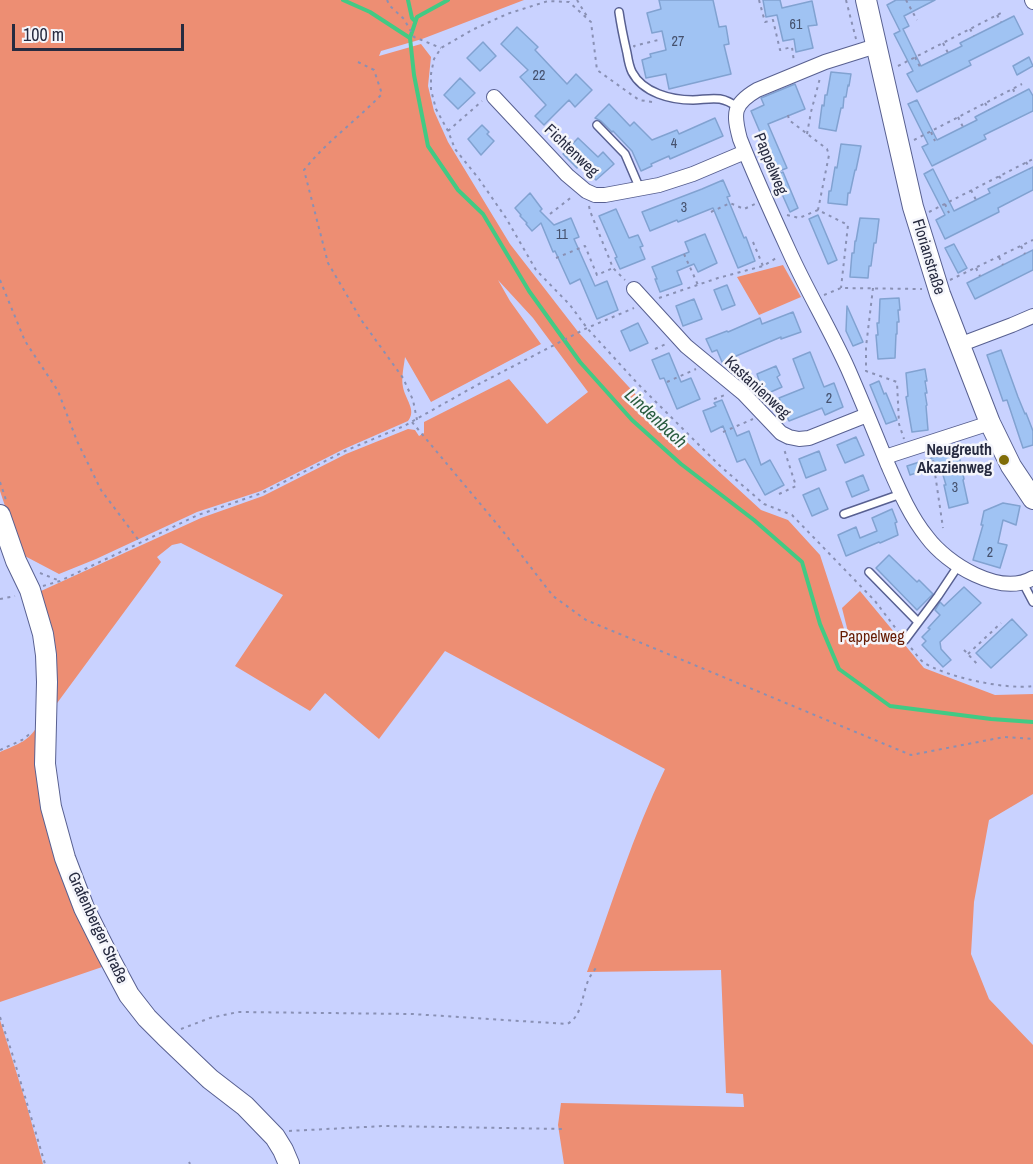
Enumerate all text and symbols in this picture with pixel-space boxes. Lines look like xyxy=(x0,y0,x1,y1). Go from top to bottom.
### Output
scale bar xyxy=(15,12,188,50)
house number: 61 xyxy=(790,17,802,33)
text: 100 m xyxy=(23,22,64,47)
house number: 27 xyxy=(672,34,684,50)
house number: 22 xyxy=(533,68,545,84)
street label: Fichtenweg xyxy=(540,121,602,181)
street label: Pappelweg xyxy=(749,130,791,198)
house number: 4 xyxy=(671,136,677,152)
house number: 3 xyxy=(681,200,687,216)
street label: Florianstraße xyxy=(907,217,949,297)
house number: 11 xyxy=(556,227,568,243)
street label: Kastanienweg xyxy=(720,353,794,423)
water label: Lindenbach xyxy=(619,385,691,453)
house number: 2 xyxy=(826,391,832,407)
place label: Neugreuth Akazienweg xyxy=(917,441,992,479)
marker: Neugreuth Akazienweg xyxy=(997,453,1011,467)
house number: 3 xyxy=(952,480,958,496)
house number: 2 xyxy=(987,545,993,561)
park label: Pappelweg xyxy=(840,628,904,648)
street label: Grafenberger Straße xyxy=(63,869,131,987)

